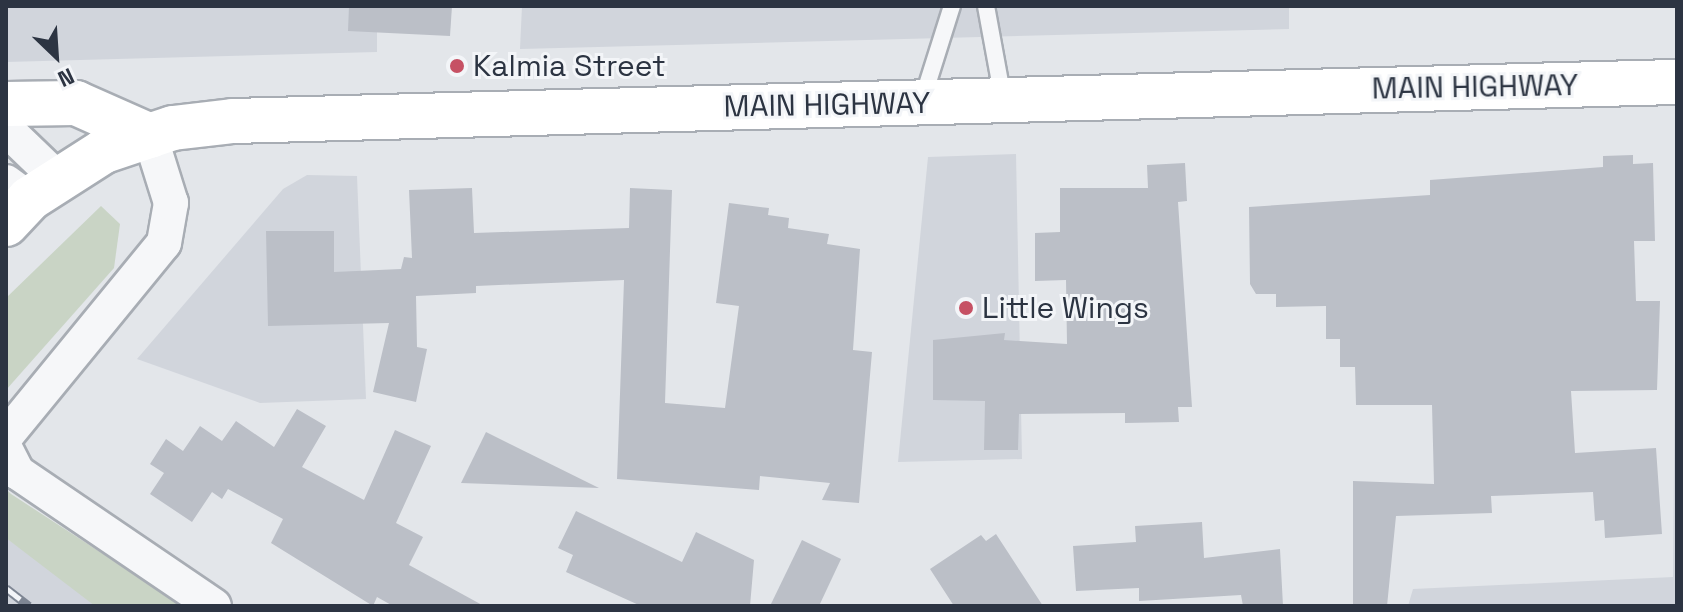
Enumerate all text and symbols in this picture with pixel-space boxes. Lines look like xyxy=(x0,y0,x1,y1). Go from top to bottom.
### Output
north arrow xyxy=(16,16,96,96)
place label: Kalmia Street xyxy=(473,48,666,84)
marker: Kalmia Street xyxy=(448,57,466,75)
text: N xyxy=(54,62,79,94)
street label: MAIN HIGHWAY xyxy=(1371,67,1579,107)
street label: MAIN HIGHWAY xyxy=(723,85,931,125)
place label: Little Wings xyxy=(982,290,1149,326)
marker: Little Wings xyxy=(957,299,975,317)

